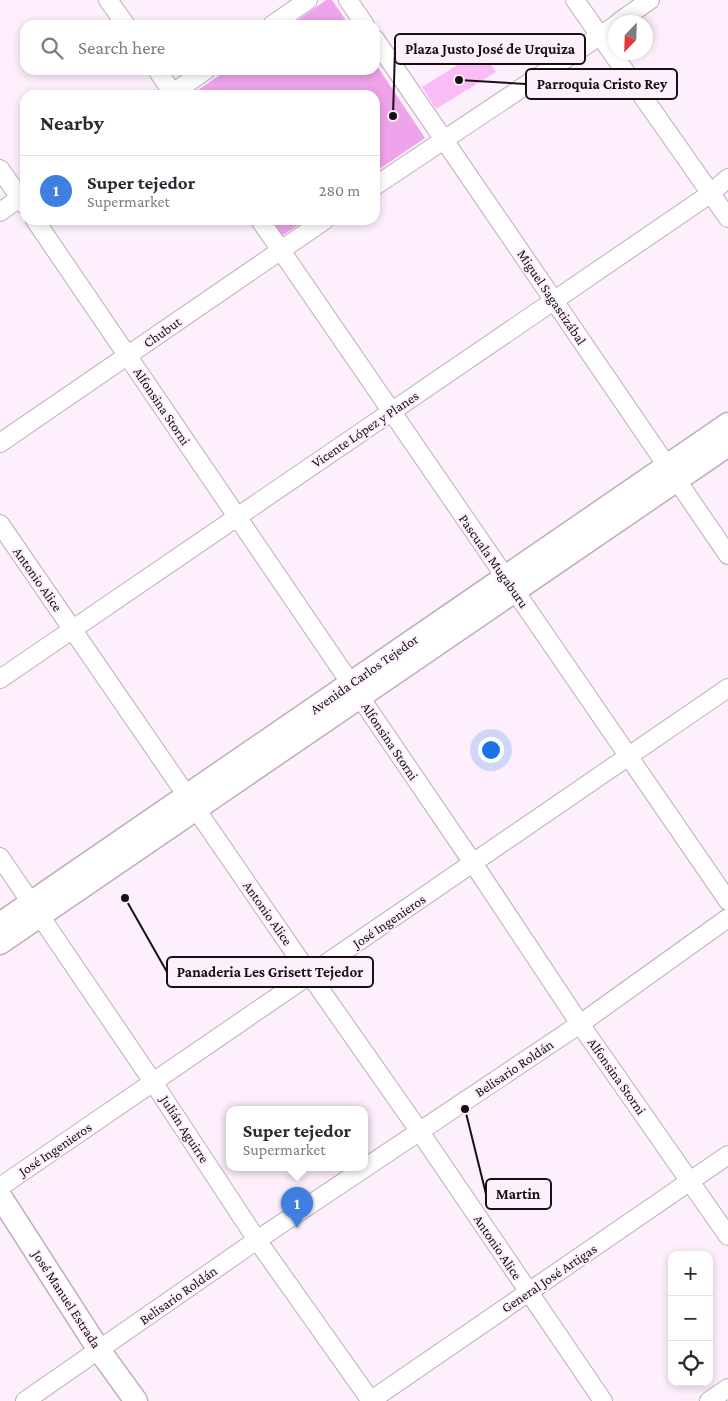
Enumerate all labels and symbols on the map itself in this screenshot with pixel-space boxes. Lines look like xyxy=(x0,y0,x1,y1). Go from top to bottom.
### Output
north arrow xyxy=(608,15,653,60)
callout: Plaza Justo José de Urquiza xyxy=(395,34,585,64)
text: Plaza Justo José de Urquiza xyxy=(405,41,576,57)
callout: Parroquia Cristo Rey xyxy=(526,69,677,99)
text: Parroquia Cristo Rey xyxy=(537,76,668,92)
street label: Miguel Sagastizábal xyxy=(514,246,590,348)
street label: Chubut xyxy=(140,313,184,351)
street label: Alfonsina Storni xyxy=(130,364,194,448)
street label: Vicente López y Planes xyxy=(308,387,422,471)
street label: Pascuala Mugaburu xyxy=(456,511,533,611)
street label: Antonio Alice xyxy=(10,544,66,614)
street label: Avenida Carlos Tejedor xyxy=(307,631,422,718)
street label: Alfonsina Storni xyxy=(358,699,422,783)
your location xyxy=(478,737,504,763)
street label: Antonio Alice xyxy=(240,878,296,948)
street label: José Ingenieros xyxy=(348,891,428,952)
callout: Panaderia Les Grisett Tejedor xyxy=(167,957,373,987)
text: Panaderia Les Grisett Tejedor xyxy=(177,964,363,981)
street label: Alfonsina Storni xyxy=(585,1034,650,1118)
street label: Belisario Roldán xyxy=(472,1036,557,1100)
street label: Julián Aguirre xyxy=(156,1091,213,1166)
street label: José Ingenieros xyxy=(14,1119,94,1180)
callout: Martin xyxy=(486,1179,551,1209)
text: Martin xyxy=(496,1186,541,1202)
pin: 1 xyxy=(281,1187,313,1228)
street label: Antonio Alice xyxy=(470,1211,526,1283)
street label: General José Artigas xyxy=(498,1240,600,1316)
street label: José Manuel Estrada xyxy=(28,1245,105,1351)
street label: Belisario Roldán xyxy=(136,1262,220,1328)

